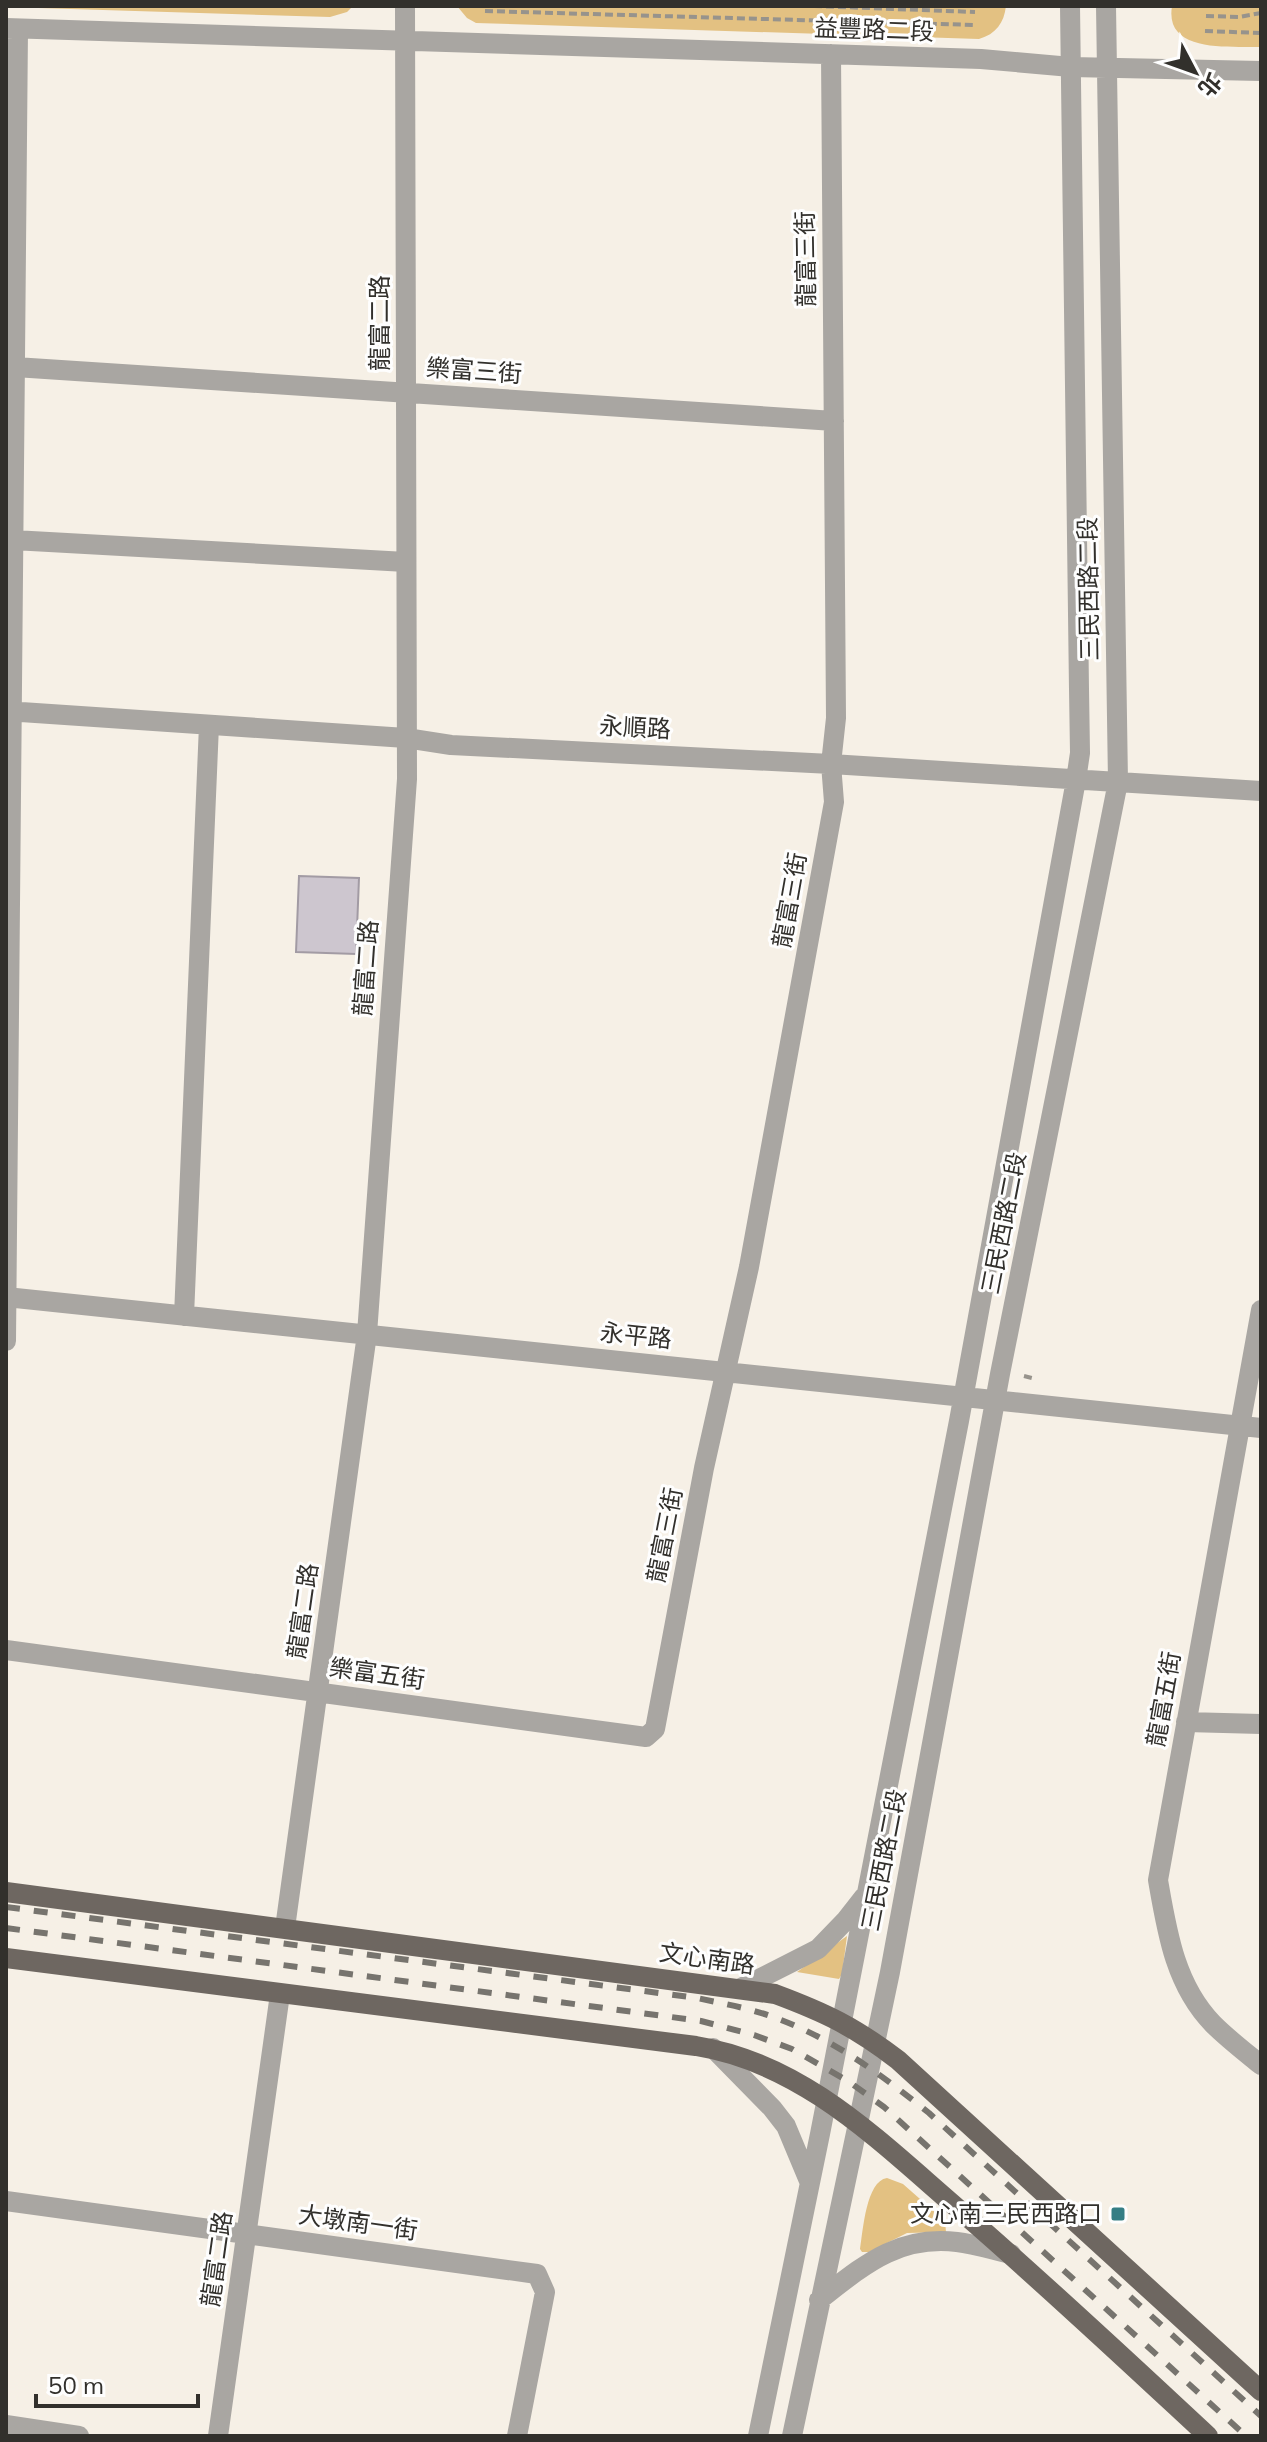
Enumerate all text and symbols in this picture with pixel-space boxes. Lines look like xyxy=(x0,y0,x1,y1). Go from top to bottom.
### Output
street label: 益豐路二段 xyxy=(814,12,935,46)
north arrow xyxy=(1155,32,1235,112)
text: 北 xyxy=(1192,68,1228,103)
street label: 龍富三街 xyxy=(789,211,821,307)
street label: 龍富二路 xyxy=(364,275,394,371)
street label: 樂富三街 xyxy=(425,352,523,388)
street label: 三民西路二段 xyxy=(1072,517,1104,661)
street label: 永順路 xyxy=(598,710,672,744)
street label: 龍富三街 xyxy=(766,850,812,950)
street label: 龍富二路 xyxy=(347,919,383,1017)
street label: 三民西路二段 xyxy=(975,1149,1031,1296)
street label: 永平路 xyxy=(599,1316,673,1354)
street label: 龍富三街 xyxy=(640,1485,688,1585)
street label: 龍富二路 xyxy=(280,1561,324,1660)
street label: 龍富五街 xyxy=(1140,1649,1186,1749)
street label: 樂富五街 xyxy=(328,1651,427,1695)
street label: 三民西路二段 xyxy=(855,1786,911,1933)
street label: 文心南路 xyxy=(658,1936,757,1980)
place label: 文心南三民西路口 xyxy=(910,2198,1102,2228)
street label: 大墩南一街 xyxy=(297,2199,420,2245)
marker: 文心南三民西路口 xyxy=(1109,2205,1127,2223)
street label: 龍富二路 xyxy=(194,2209,238,2308)
scale bar xyxy=(36,2358,198,2408)
text: 50 m xyxy=(48,2370,104,2400)

